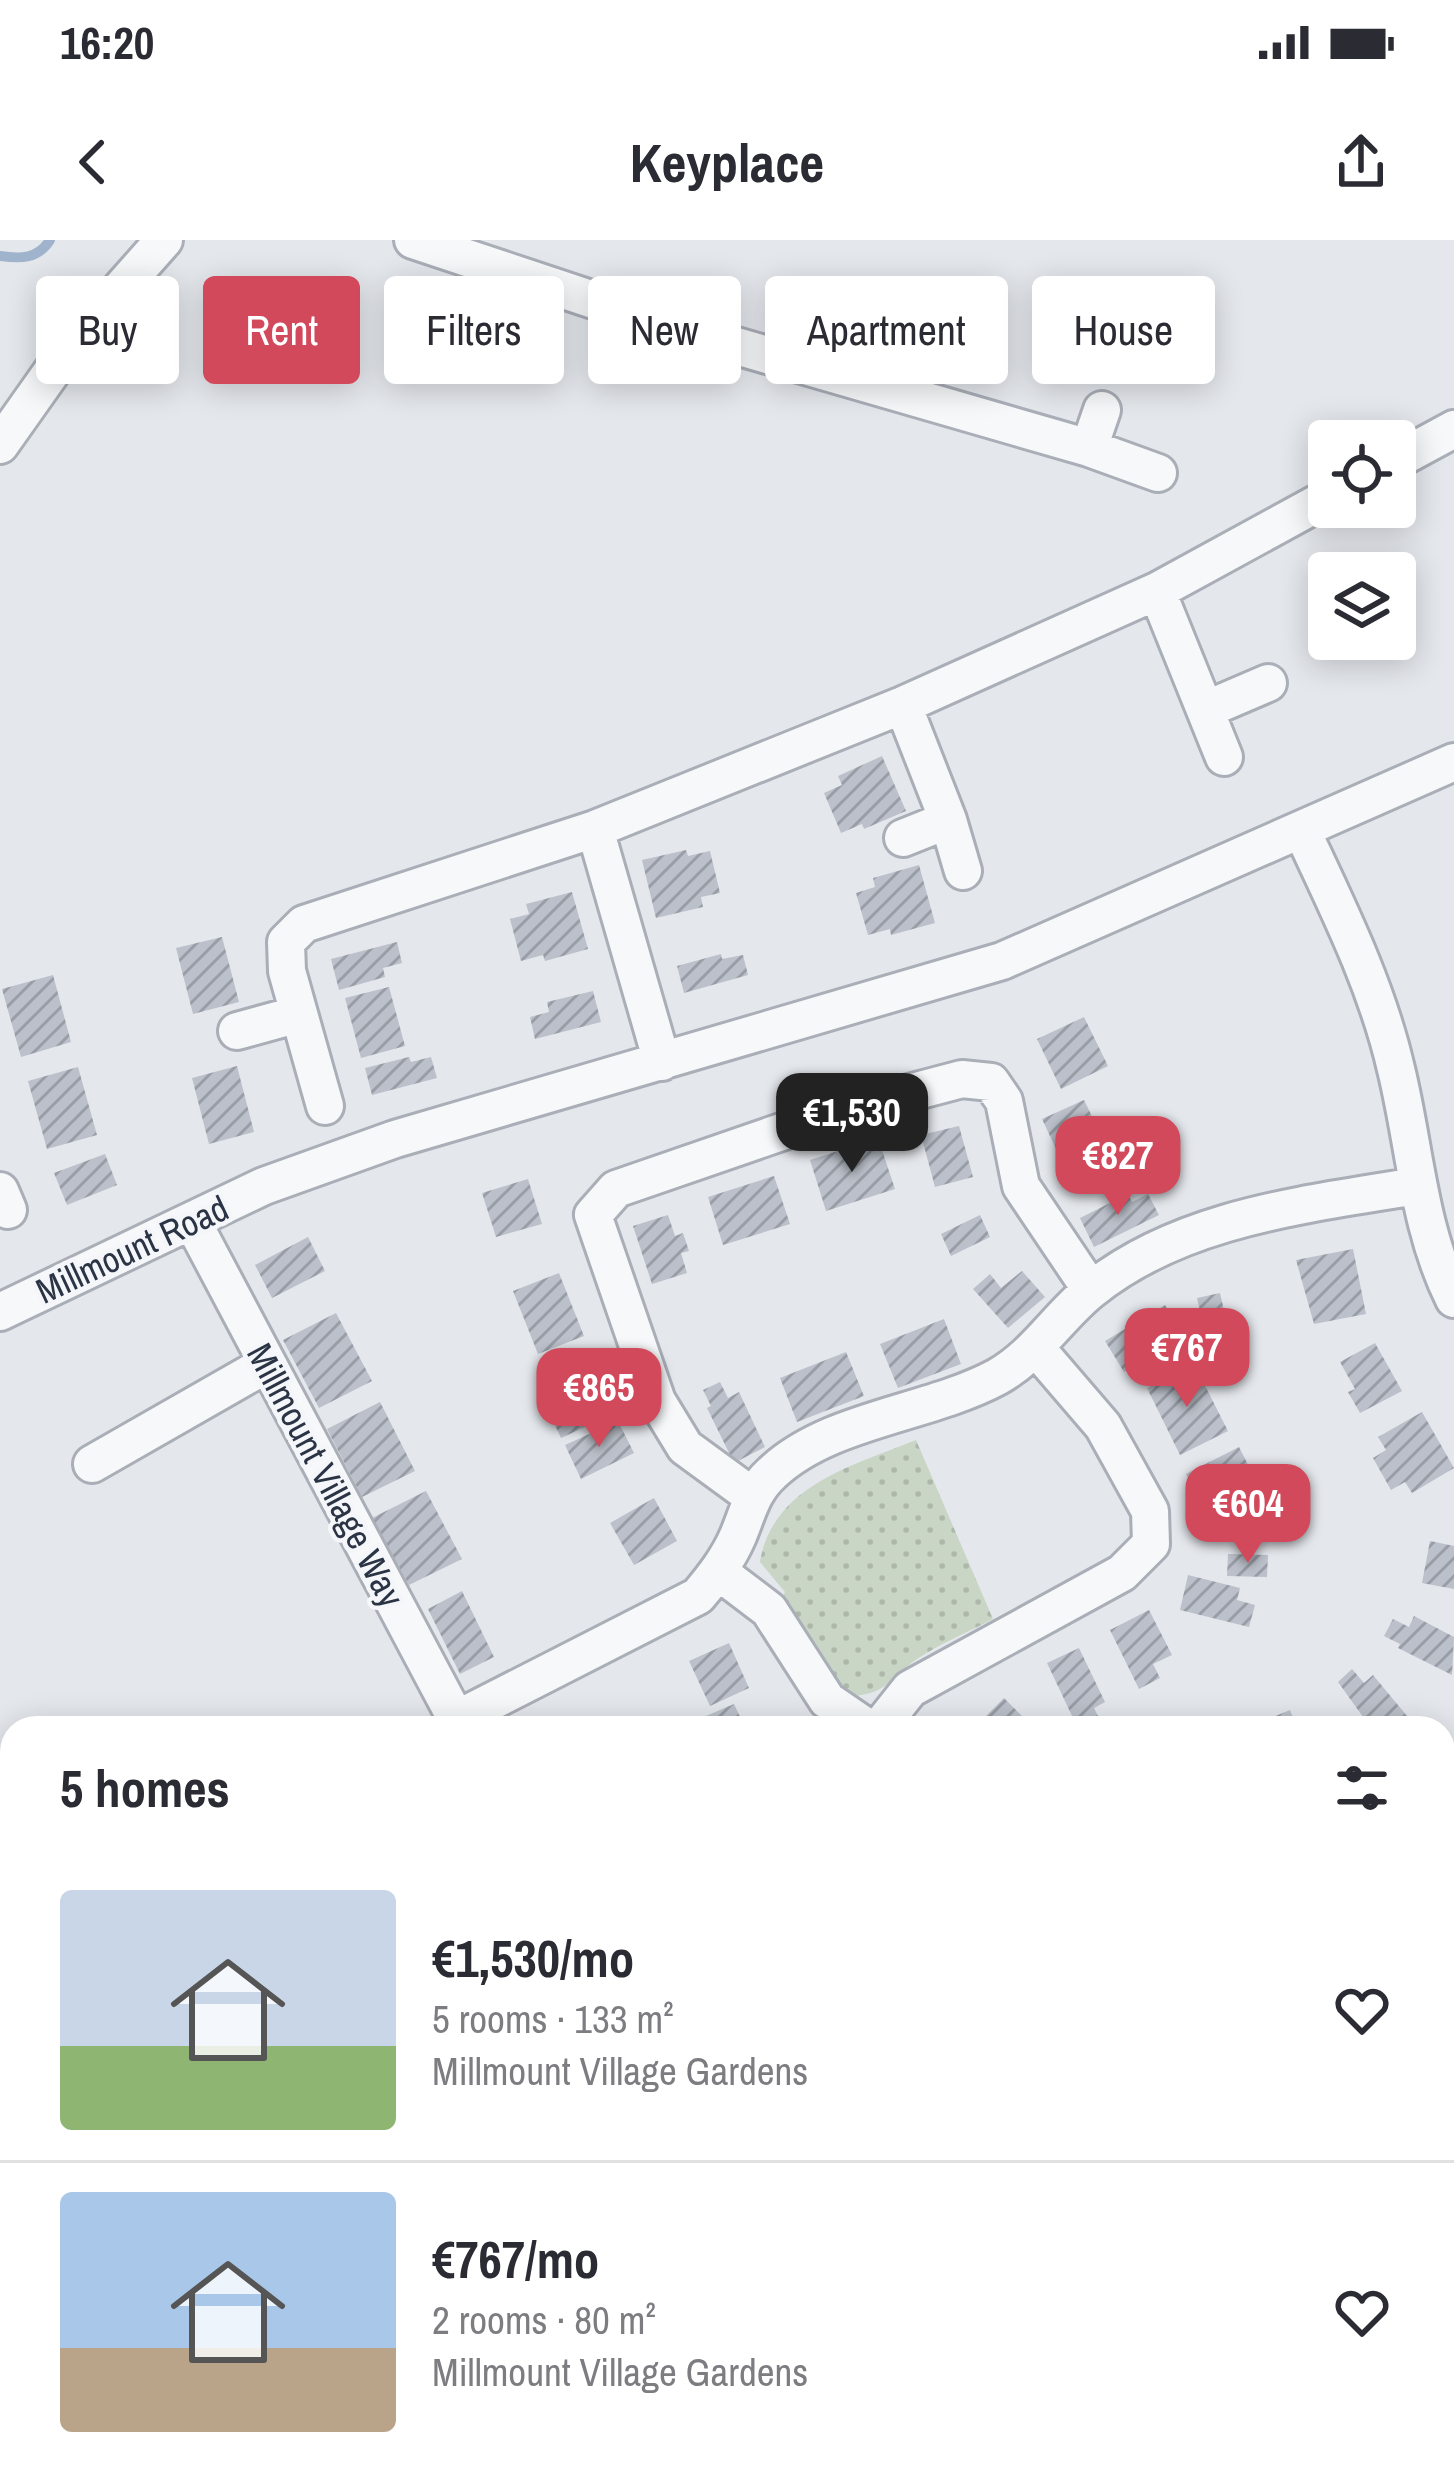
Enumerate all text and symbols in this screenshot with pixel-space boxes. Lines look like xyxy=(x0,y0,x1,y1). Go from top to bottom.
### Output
text: 16:20 xyxy=(60,12,154,73)
text: Keyplace xyxy=(630,126,824,199)
icon: back xyxy=(60,129,126,195)
icon: share xyxy=(1328,129,1394,195)
chip: Buy xyxy=(36,276,179,384)
chip: Rent xyxy=(203,276,360,384)
chip: Filters xyxy=(384,276,564,384)
chip: New xyxy=(588,276,741,384)
chip: Apartment xyxy=(765,276,1008,384)
chip: House xyxy=(1032,276,1215,384)
map controls xyxy=(1308,420,1416,660)
button: locate xyxy=(1308,420,1416,528)
button: layers xyxy=(1308,552,1416,660)
pin: €1,530 xyxy=(754,1073,950,1175)
text: €1,530 xyxy=(803,1086,901,1138)
pin: €827 xyxy=(1047,1116,1189,1218)
text: €827 xyxy=(1082,1129,1154,1181)
street label: Millmount Road xyxy=(28,1184,236,1314)
pin: €767 xyxy=(1116,1308,1258,1410)
text: €767 xyxy=(1151,1321,1223,1373)
street label: Millmount Village Way xyxy=(236,1335,416,1615)
pin: €865 xyxy=(528,1348,670,1450)
text: €865 xyxy=(563,1361,635,1413)
pin: €604 xyxy=(1177,1464,1319,1566)
text: €604 xyxy=(1212,1477,1284,1529)
text: 5 homes xyxy=(60,1754,230,1823)
icon: filters xyxy=(1329,1755,1395,1821)
text: €1,530/mo xyxy=(432,1924,634,1993)
icon: home xyxy=(156,1938,300,2082)
icon: heart xyxy=(1329,1977,1395,2043)
text: 5 rooms · 133 m² xyxy=(432,1993,674,2045)
text: Millmount Village Gardens xyxy=(432,2045,808,2097)
text: €767/mo xyxy=(432,2225,599,2294)
icon: home xyxy=(156,2240,300,2384)
icon: heart xyxy=(1329,2279,1395,2345)
text: 2 rooms · 80 m² xyxy=(432,2294,656,2346)
text: Millmount Village Gardens xyxy=(432,2346,808,2398)

